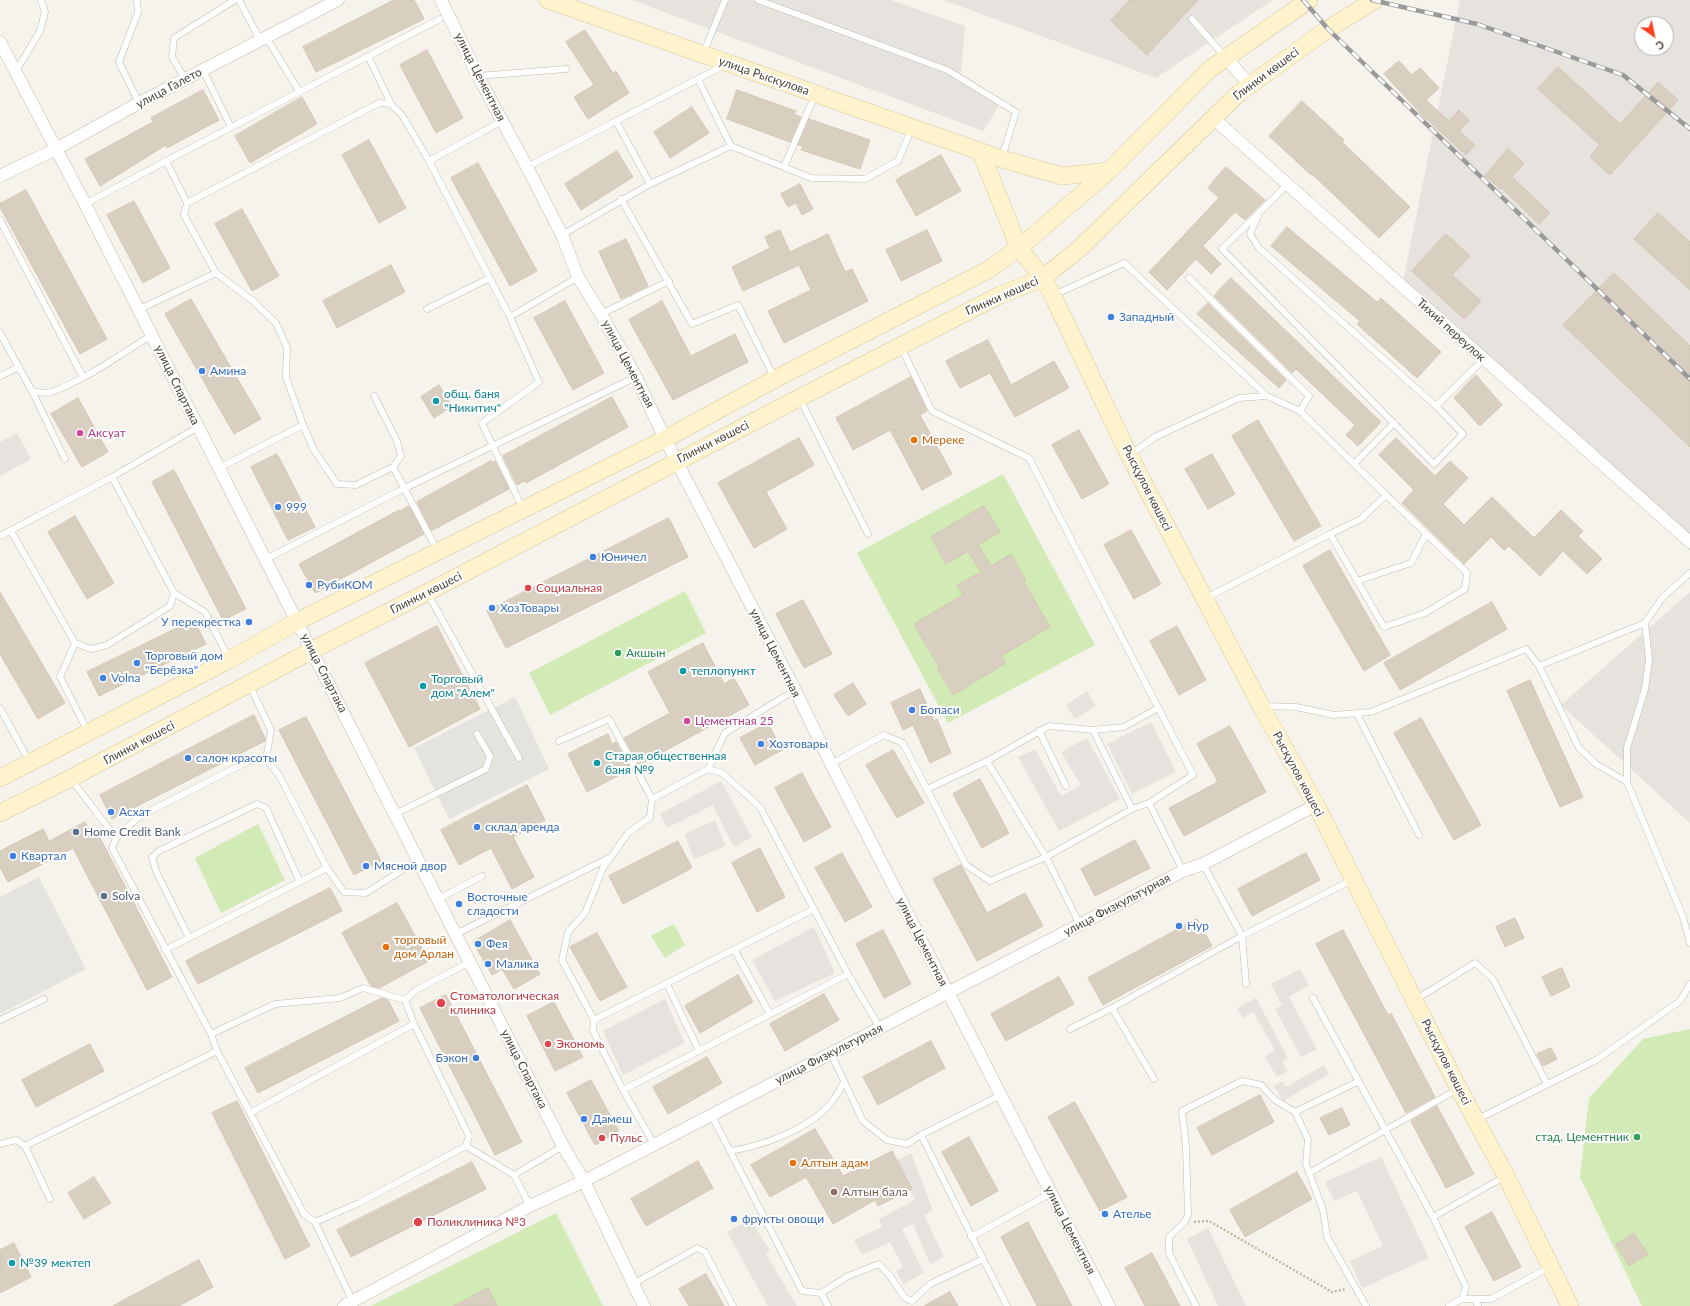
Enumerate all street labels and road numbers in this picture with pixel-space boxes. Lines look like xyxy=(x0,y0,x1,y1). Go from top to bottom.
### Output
street label: улица Цементная xyxy=(451,30,509,124)
street label: Глинки көшесі xyxy=(1230,45,1302,103)
street label: улица Рыскулова xyxy=(717,54,811,98)
street label: улица Галето xyxy=(134,65,204,111)
street label: Глинки көшесі xyxy=(963,273,1041,319)
street label: Тихий переулок xyxy=(1414,295,1488,365)
street label: улица Цементная xyxy=(599,318,657,410)
street label: улица Спартака xyxy=(151,343,203,427)
street label: Глинки көшесі xyxy=(675,418,751,466)
street label: Рысқұлов көшесі xyxy=(1119,443,1175,533)
street label: Глинки көшесі xyxy=(388,569,464,617)
street label: улица Цементная xyxy=(746,606,804,700)
street label: улица Спартака xyxy=(298,631,350,715)
street label: Глинки көшесі xyxy=(101,718,177,768)
street label: Рысқұлов көшесі xyxy=(1269,729,1327,819)
street label: улица Физкультурная xyxy=(1061,871,1173,939)
street label: улица Цементная xyxy=(893,895,951,989)
street label: Рысқұлов көшесі xyxy=(1418,1017,1474,1107)
street label: улица Физкультурная xyxy=(773,1021,885,1087)
street label: улица Спартака xyxy=(498,1027,550,1111)
street label: улица Цементная xyxy=(1041,1183,1099,1277)

